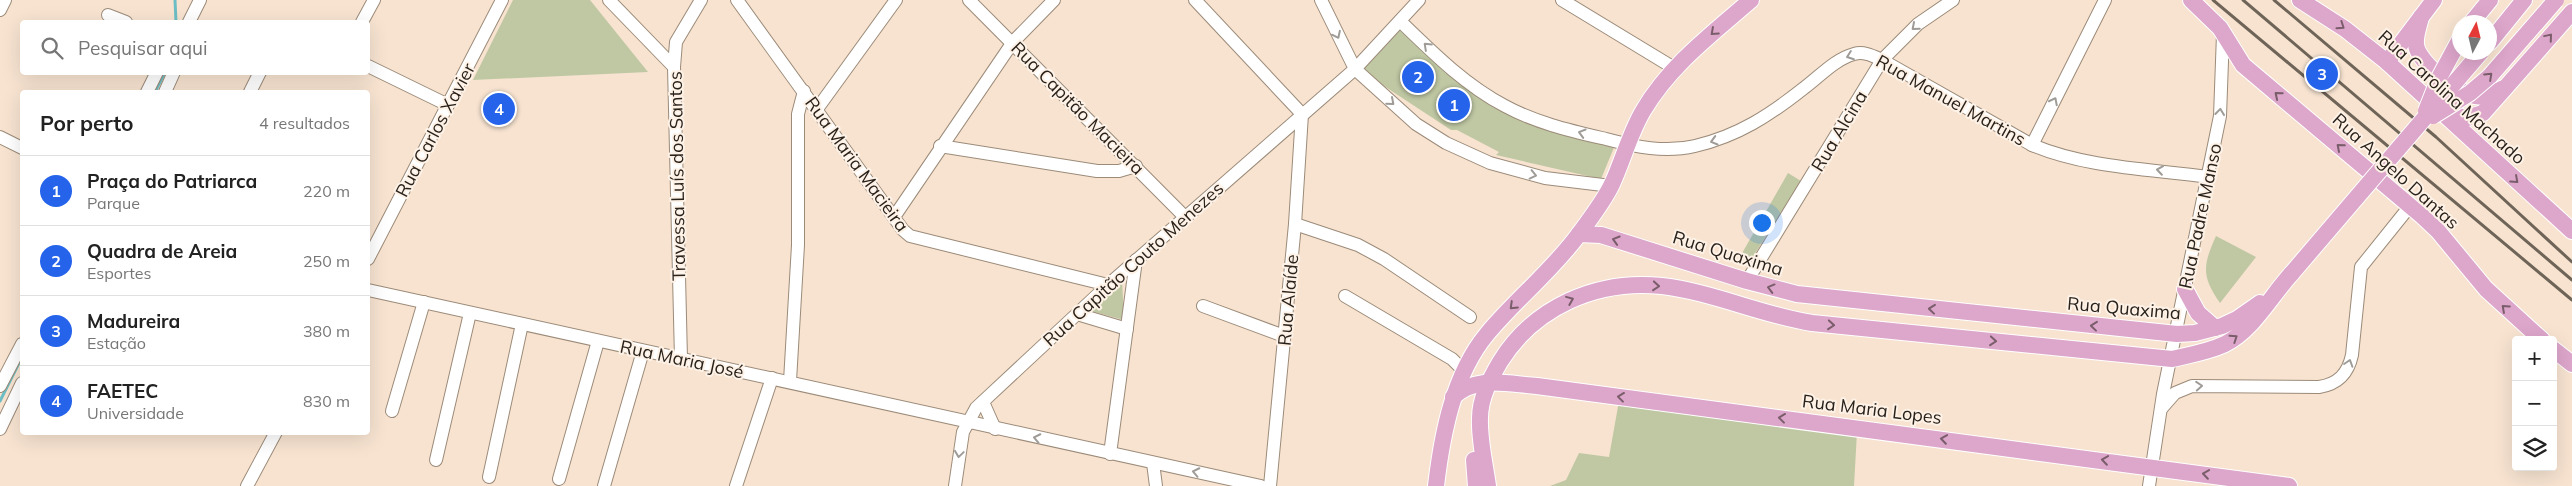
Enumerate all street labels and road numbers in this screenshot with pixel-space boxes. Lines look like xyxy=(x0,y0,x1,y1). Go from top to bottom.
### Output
street label: Rua Carolina Machado xyxy=(2374,25,2530,169)
street label: Rua Capitão Macieira xyxy=(1007,37,1149,179)
street label: Rua Manuel Martins xyxy=(1872,49,2030,151)
street label: Rua Carlos Xavier xyxy=(390,59,480,201)
street label: Travessa Luís dos Santos xyxy=(664,71,690,281)
street label: Rua Alcina xyxy=(1806,86,1872,176)
street label: Rua Maria Macieira xyxy=(800,92,914,236)
street label: Rua Angelo Dantas xyxy=(2328,108,2464,234)
street label: Rua Padre Manso xyxy=(2173,141,2227,291)
street label: Rua Capitão Couto Menezes xyxy=(1038,177,1228,351)
street label: Rua Quaxima xyxy=(1670,225,1786,281)
street label: Rua Alaíde xyxy=(1273,253,1303,347)
street label: Rua Quaxima xyxy=(2066,292,2182,324)
street label: Rua Maria José xyxy=(618,335,746,383)
street label: Rua Maria Lopes xyxy=(1801,389,1943,429)

